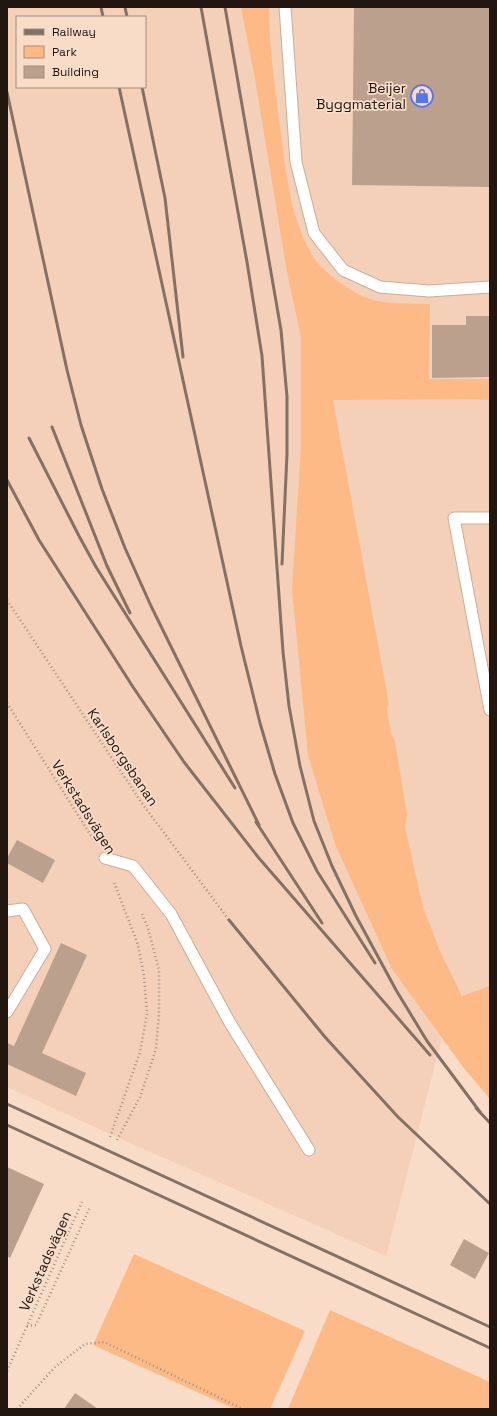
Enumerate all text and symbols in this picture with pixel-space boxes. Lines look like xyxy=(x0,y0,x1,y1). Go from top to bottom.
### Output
legend xyxy=(16,16,146,88)
text: Railway xyxy=(52,24,96,40)
text: Park xyxy=(52,44,77,60)
text: Building xyxy=(52,64,99,80)
place label: Beijer Byggmaterial xyxy=(316,79,406,113)
shop icon: Beijer Byggmaterial xyxy=(409,83,435,109)
street label: Karlsborgsbanan xyxy=(84,705,162,809)
street label: Verkstadsvägen xyxy=(48,757,120,857)
street label: Verkstadsvägen xyxy=(15,1208,75,1314)

